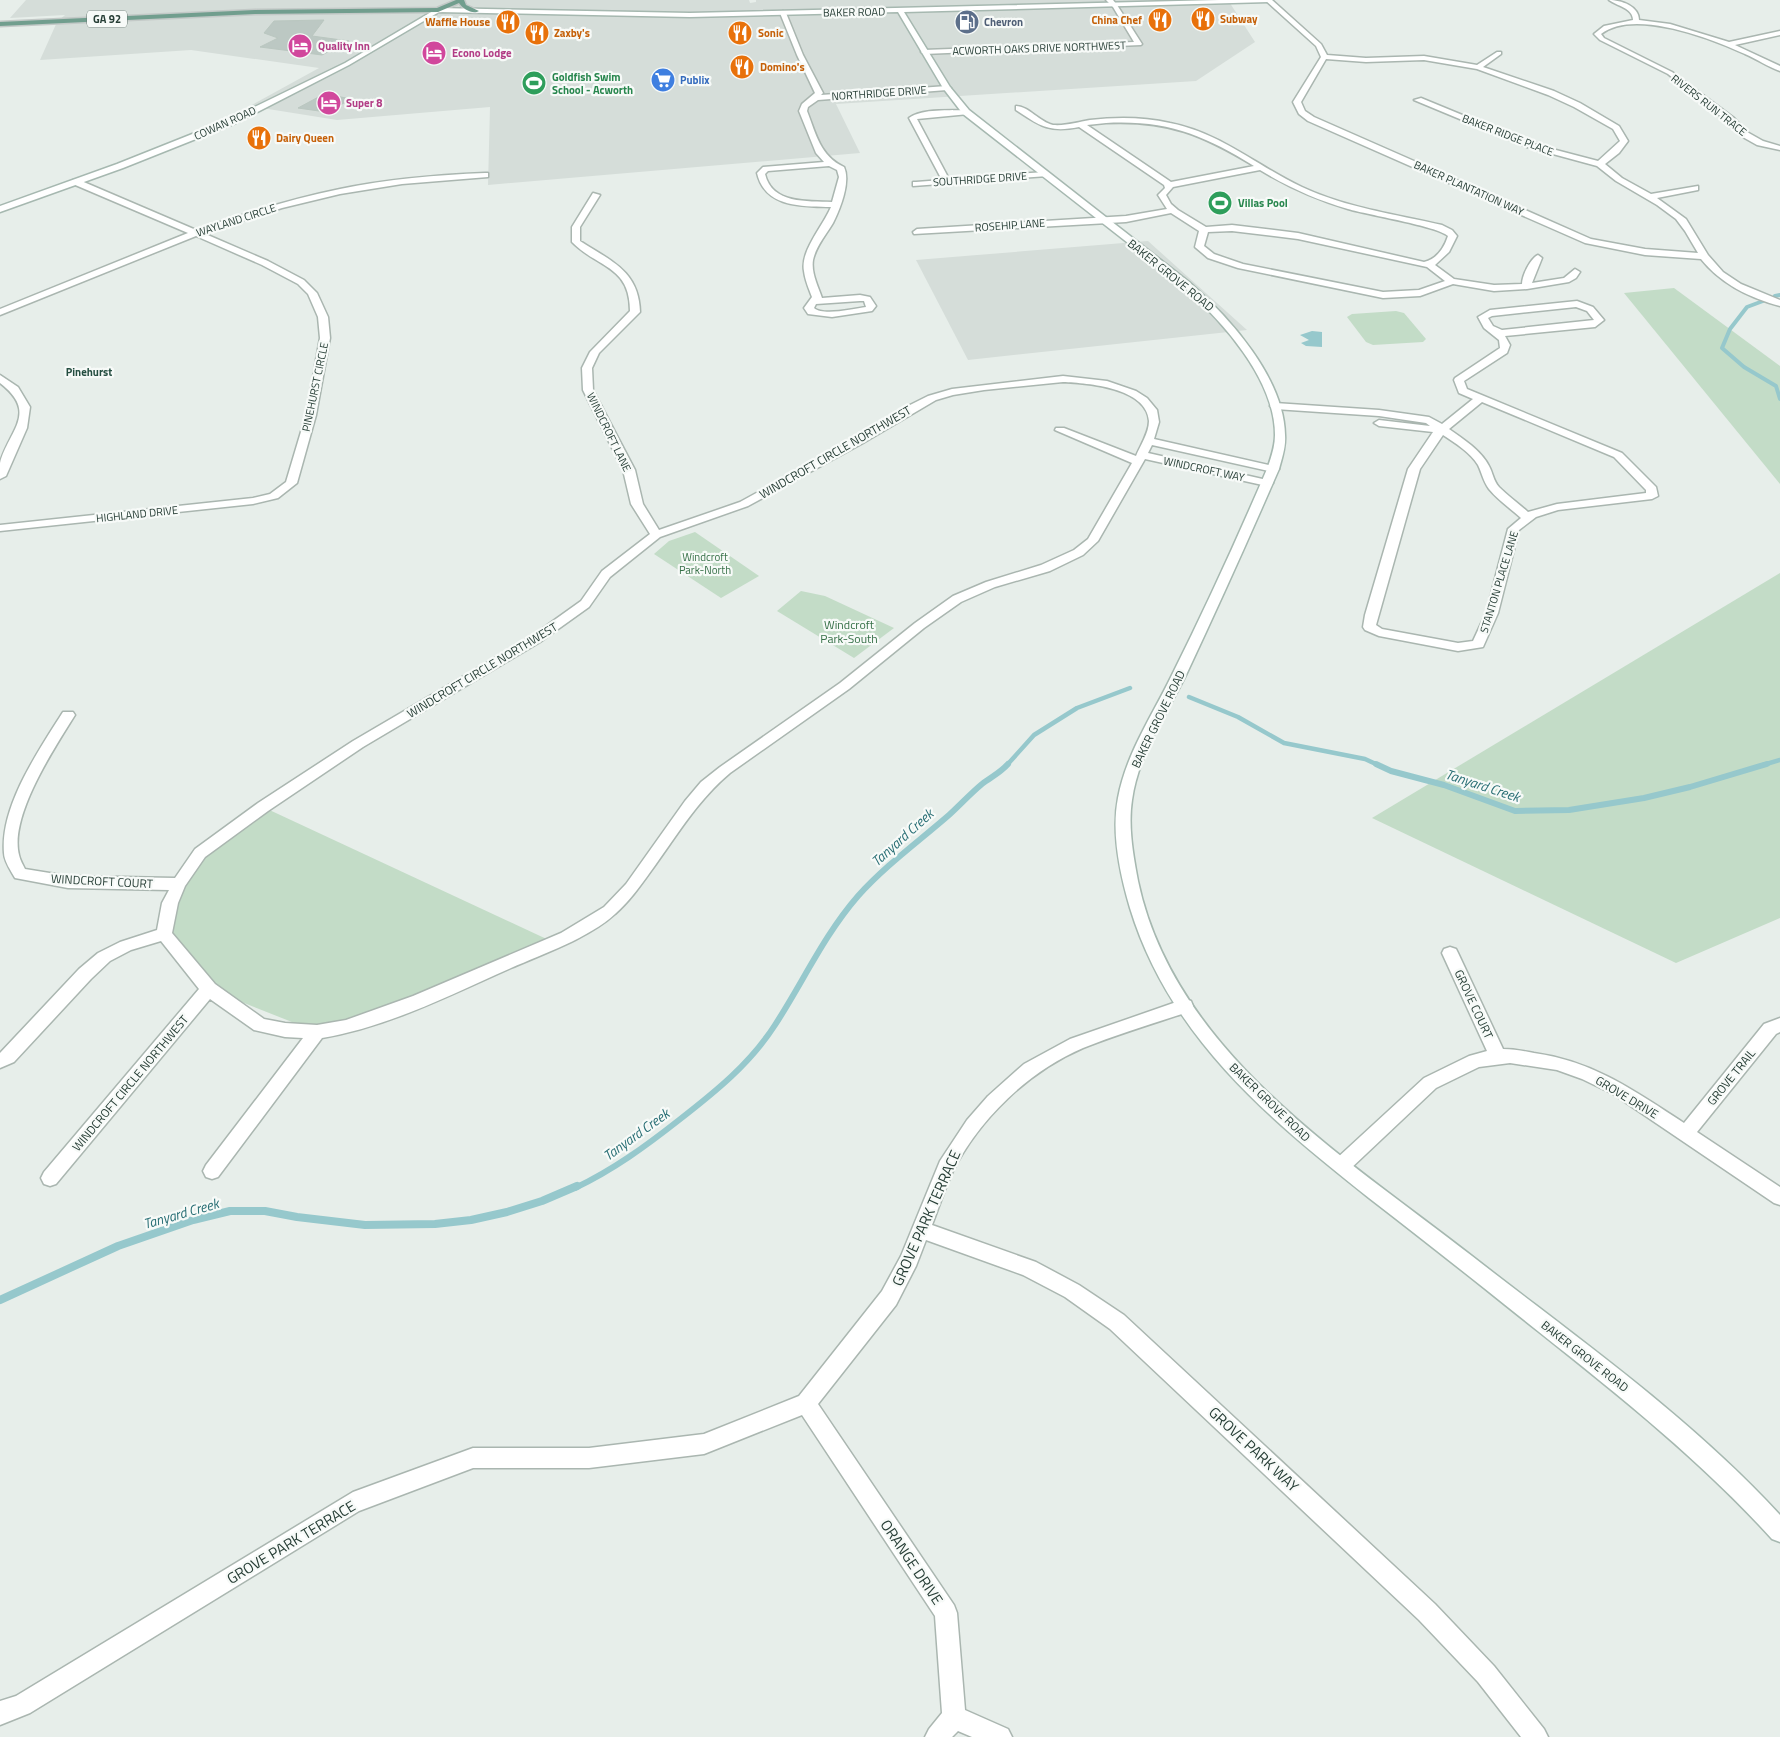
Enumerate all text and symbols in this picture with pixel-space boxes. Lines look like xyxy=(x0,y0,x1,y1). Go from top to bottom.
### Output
street label: BAKER ROAD xyxy=(823,3,885,21)
restaurant icon: Subway xyxy=(1190,6,1216,32)
restaurant icon: China Chef xyxy=(1147,7,1173,33)
restaurant icon: Waffle House xyxy=(495,9,521,35)
fuel station icon: Chevron xyxy=(954,9,980,35)
road number: GA 92 xyxy=(87,10,127,28)
place label: Subway xyxy=(1220,11,1258,27)
place label: China Chef xyxy=(1091,12,1142,28)
place label: Waffle House xyxy=(425,14,490,30)
place label: Chevron xyxy=(984,14,1023,30)
restaurant icon: Zaxby's xyxy=(524,20,550,46)
restaurant icon: Sonic xyxy=(727,20,753,46)
place label: Zaxby's xyxy=(554,25,590,41)
place label: Sonic xyxy=(758,25,784,41)
hotel icon: Quality Inn xyxy=(287,33,313,59)
street label: ACWORTH OAKS DRIVE NORTHWEST xyxy=(952,37,1126,59)
place label: Quality Inn xyxy=(318,38,370,54)
hotel icon: Econo Lodge xyxy=(421,40,447,66)
place label: Econo Lodge xyxy=(452,45,512,61)
restaurant icon: Domino's xyxy=(729,54,755,80)
place label: Domino's xyxy=(760,59,805,75)
supermarket icon: Publix xyxy=(650,67,676,93)
place label: Goldfish Swim School - Acworth xyxy=(552,69,633,98)
sports icon: Goldfish Swim School - Acworth xyxy=(521,70,547,96)
street label: RIVERS RUN TRACE xyxy=(1668,70,1750,140)
place label: Publix xyxy=(680,72,710,88)
street label: NORTHRIDGE DRIVE xyxy=(831,82,927,104)
hotel icon: Super 8 xyxy=(316,90,342,116)
place label: Super 8 xyxy=(346,95,382,111)
street label: COWAN ROAD xyxy=(191,102,259,144)
street label: BAKER RIDGE PLACE xyxy=(1460,110,1556,160)
restaurant icon: Dairy Queen xyxy=(246,125,272,151)
place label: Dairy Queen xyxy=(276,130,334,146)
street label: BAKER PLANTATION WAY xyxy=(1411,157,1527,220)
street label: SOUTHRIDGE DRIVE xyxy=(932,168,1028,190)
sports icon: Villas Pool xyxy=(1207,190,1233,216)
place label: Villas Pool xyxy=(1238,195,1288,211)
street label: WAYLAND CIRCLE xyxy=(194,200,278,240)
street label: ROSEHIP LANE xyxy=(974,215,1046,235)
street label: BAKER GROVE ROAD xyxy=(1124,234,1219,316)
street label: PINEHURST CIRCLE xyxy=(298,341,332,433)
district label: Pinehurst xyxy=(66,364,112,380)
street label: WINDCROFT LANE xyxy=(583,390,635,474)
street label: WINDCROFT CIRCLE NORTHWEST xyxy=(755,400,915,503)
street label: WINDCROFT WAY xyxy=(1162,453,1246,485)
street label: HIGHLAND DRIVE xyxy=(95,502,179,526)
street label: STANTON PLACE LANE xyxy=(1476,529,1522,635)
park label: Windcroft Park-North xyxy=(679,549,731,578)
park label: Windcroft Park-South xyxy=(820,615,878,648)
street label: WINDCROFT CIRCLE NORTHWEST xyxy=(403,617,562,723)
street label: BAKER GROVE ROAD xyxy=(1126,667,1190,771)
water label: Tanyard Creek xyxy=(1443,763,1525,807)
water label: Tanyard Creek xyxy=(866,802,939,871)
street label: WINDCROFT COURT xyxy=(50,869,154,893)
street label: GROVE COURT xyxy=(1450,966,1499,1042)
street label: WINDCROFT CIRCLE NORTHWEST xyxy=(67,1010,193,1155)
street label: GROVE TRAIL xyxy=(1702,1044,1760,1110)
street label: BAKER GROVE ROAD xyxy=(1225,1058,1315,1146)
street label: GROVE DRIVE xyxy=(1592,1071,1662,1123)
water label: Tanyard Creek xyxy=(599,1102,675,1165)
street label: GROVE PARK TERRACE xyxy=(886,1146,966,1290)
water label: Tanyard Creek xyxy=(141,1192,223,1234)
street label: BAKER GROVE ROAD xyxy=(1537,1316,1633,1397)
street label: GROVE PARK WAY xyxy=(1204,1401,1304,1497)
street label: GROVE PARK TERRACE xyxy=(222,1494,360,1590)
street label: ORANGE DRIVE xyxy=(875,1515,949,1609)

